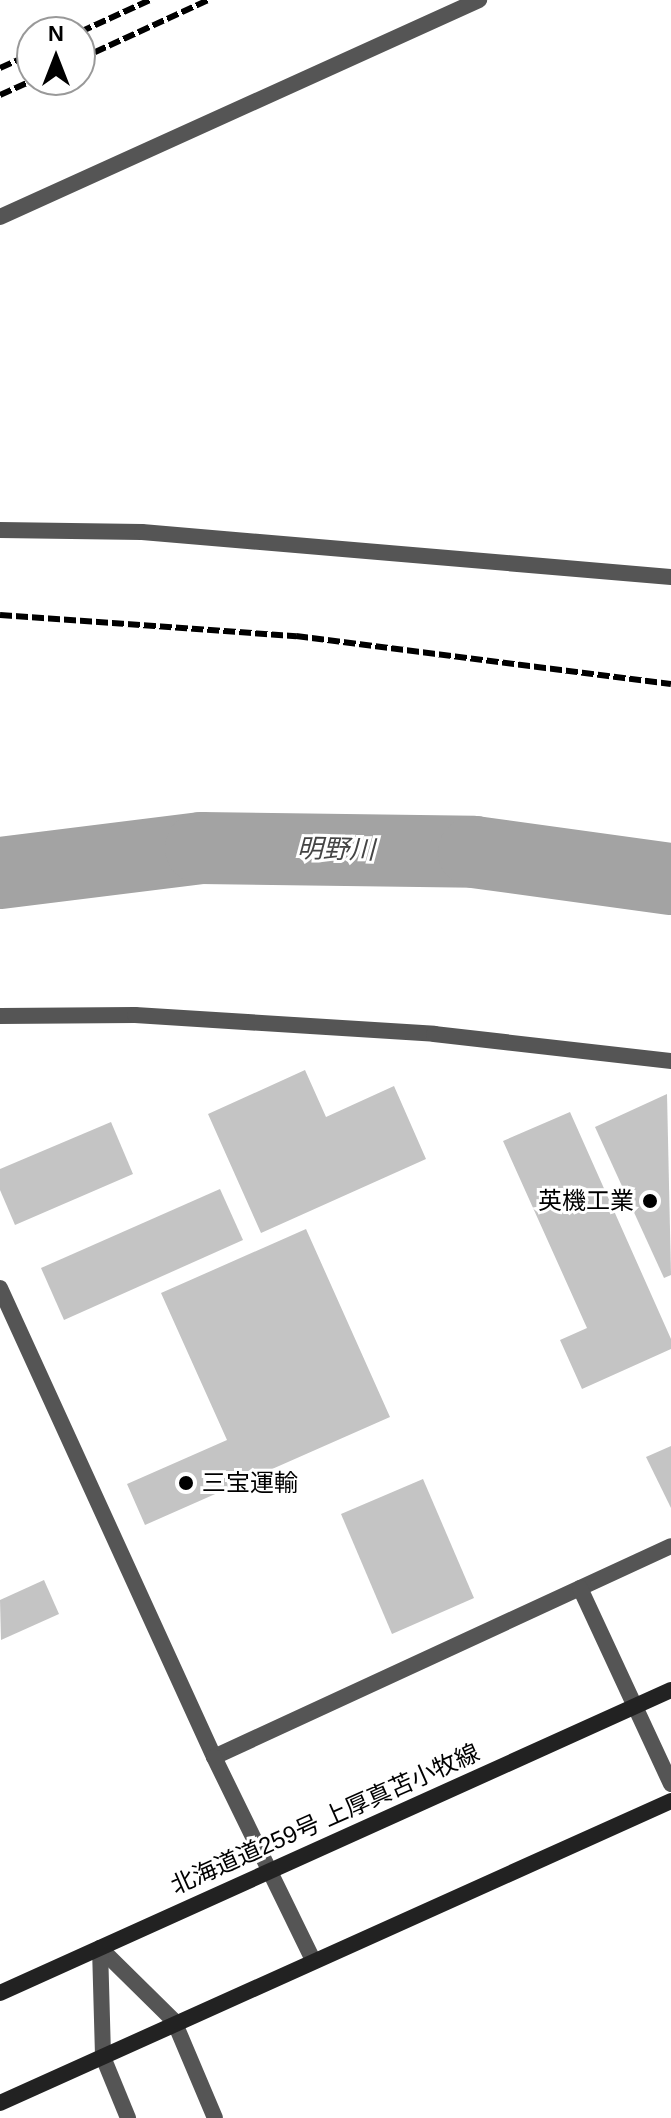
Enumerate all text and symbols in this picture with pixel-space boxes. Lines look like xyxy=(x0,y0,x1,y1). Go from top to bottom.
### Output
north arrow xyxy=(16,16,96,96)
text: N xyxy=(48,21,64,46)
water label: 明野川 xyxy=(297,834,375,866)
place label: 英機工業 xyxy=(538,1187,634,1215)
marker: 英機工業 xyxy=(641,1192,659,1210)
place label: 三宝運輸 xyxy=(202,1469,298,1497)
marker: 三宝運輸 xyxy=(177,1474,195,1492)
street label: 北海道道259号 上厚真苫小牧線 xyxy=(166,1738,484,1900)

